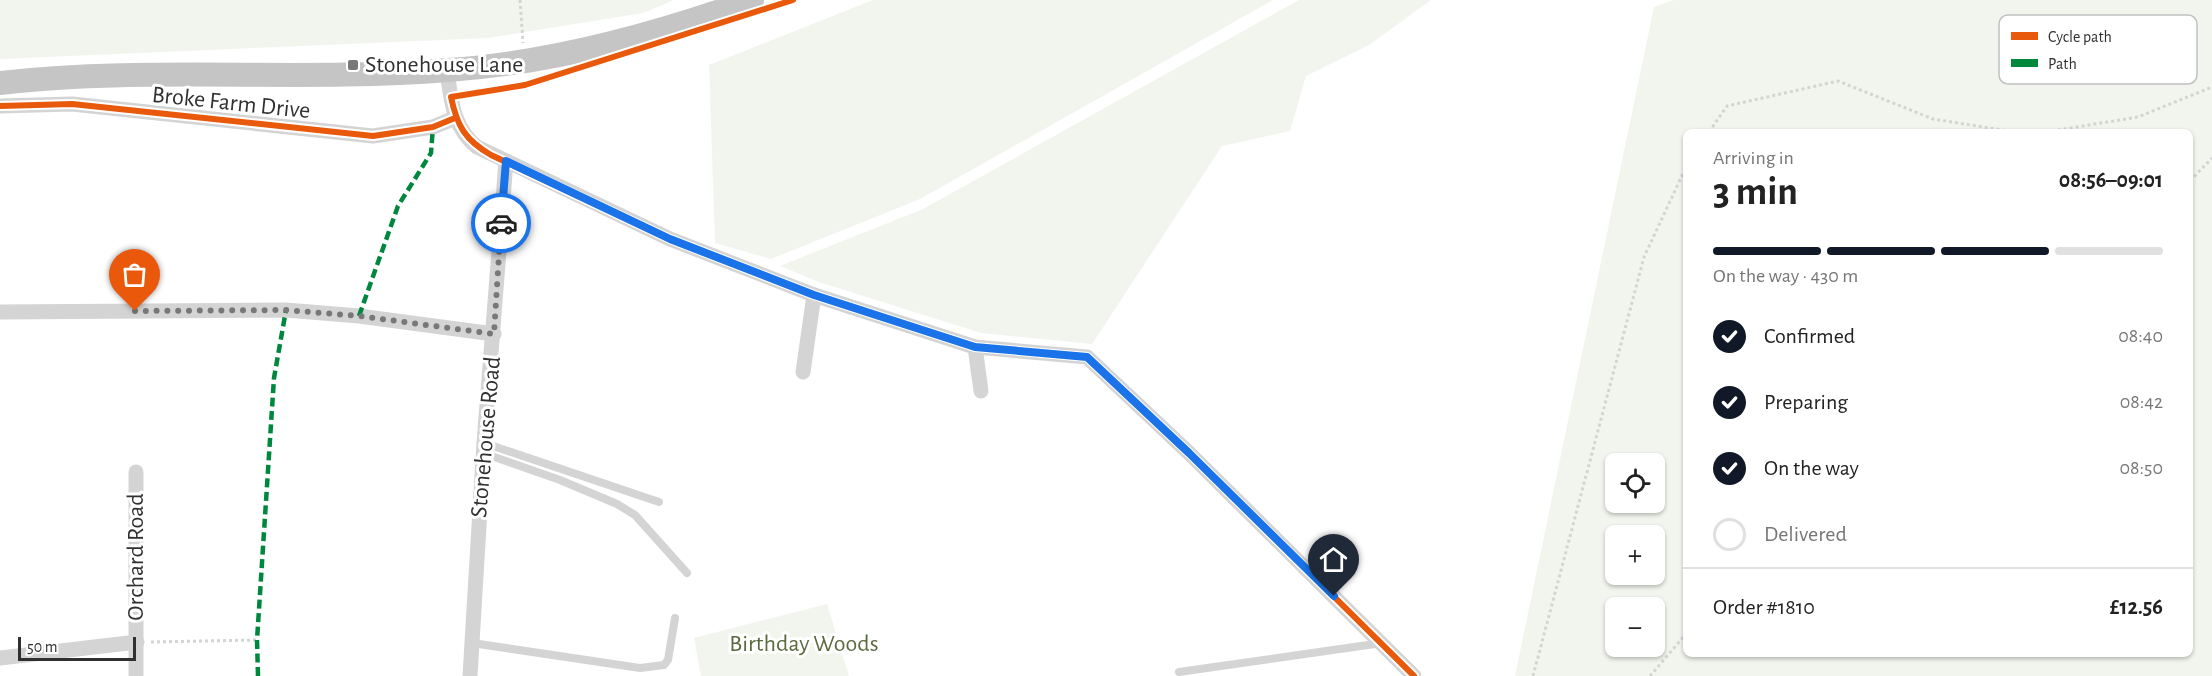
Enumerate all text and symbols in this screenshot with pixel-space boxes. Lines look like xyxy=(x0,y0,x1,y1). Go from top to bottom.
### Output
legend xyxy=(1999,15,2197,84)
text: Cycle path xyxy=(2048,29,2112,46)
place label: Stonehouse Lane xyxy=(365,53,523,77)
text: Path xyxy=(2048,56,2077,72)
marker: Stonehouse Lane xyxy=(346,58,360,72)
street label: Broke Farm Drive xyxy=(151,83,311,123)
text: Arriving in xyxy=(1713,148,1794,168)
text: 08:56–09:01 xyxy=(2059,169,2163,191)
text: 3 min xyxy=(1713,173,1798,212)
courier xyxy=(471,193,531,253)
icon: car xyxy=(485,207,518,240)
pin xyxy=(109,249,160,311)
icon: bag xyxy=(118,258,151,291)
text: On the way · 430 m xyxy=(1713,266,1858,286)
icon: check xyxy=(1713,320,1746,353)
text: Confirmed xyxy=(1764,325,1855,347)
text: 08:40 xyxy=(2118,326,2163,346)
street label: Stonehouse Road xyxy=(467,355,505,519)
icon: check xyxy=(1713,386,1746,419)
text: Preparing xyxy=(1764,391,1848,413)
text: 08:42 xyxy=(2120,392,2163,412)
icon: check xyxy=(1713,452,1746,485)
map controls xyxy=(1605,453,1665,657)
button: locate xyxy=(1605,453,1665,513)
text: On the way xyxy=(1764,457,1859,479)
text: 08:50 xyxy=(2119,458,2163,478)
street label: Orchard Road xyxy=(124,493,148,621)
text: Delivered xyxy=(1764,523,1847,545)
button: + xyxy=(1605,525,1665,585)
pin xyxy=(1308,534,1359,596)
icon: home xyxy=(1317,543,1350,576)
text: Order #1810 xyxy=(1713,596,1815,618)
text: £12.56 xyxy=(2110,596,2163,618)
button: − xyxy=(1605,597,1665,657)
park label: Birthday Woods xyxy=(729,632,879,656)
scale bar xyxy=(18,634,136,662)
text: 50 m xyxy=(27,639,58,655)

